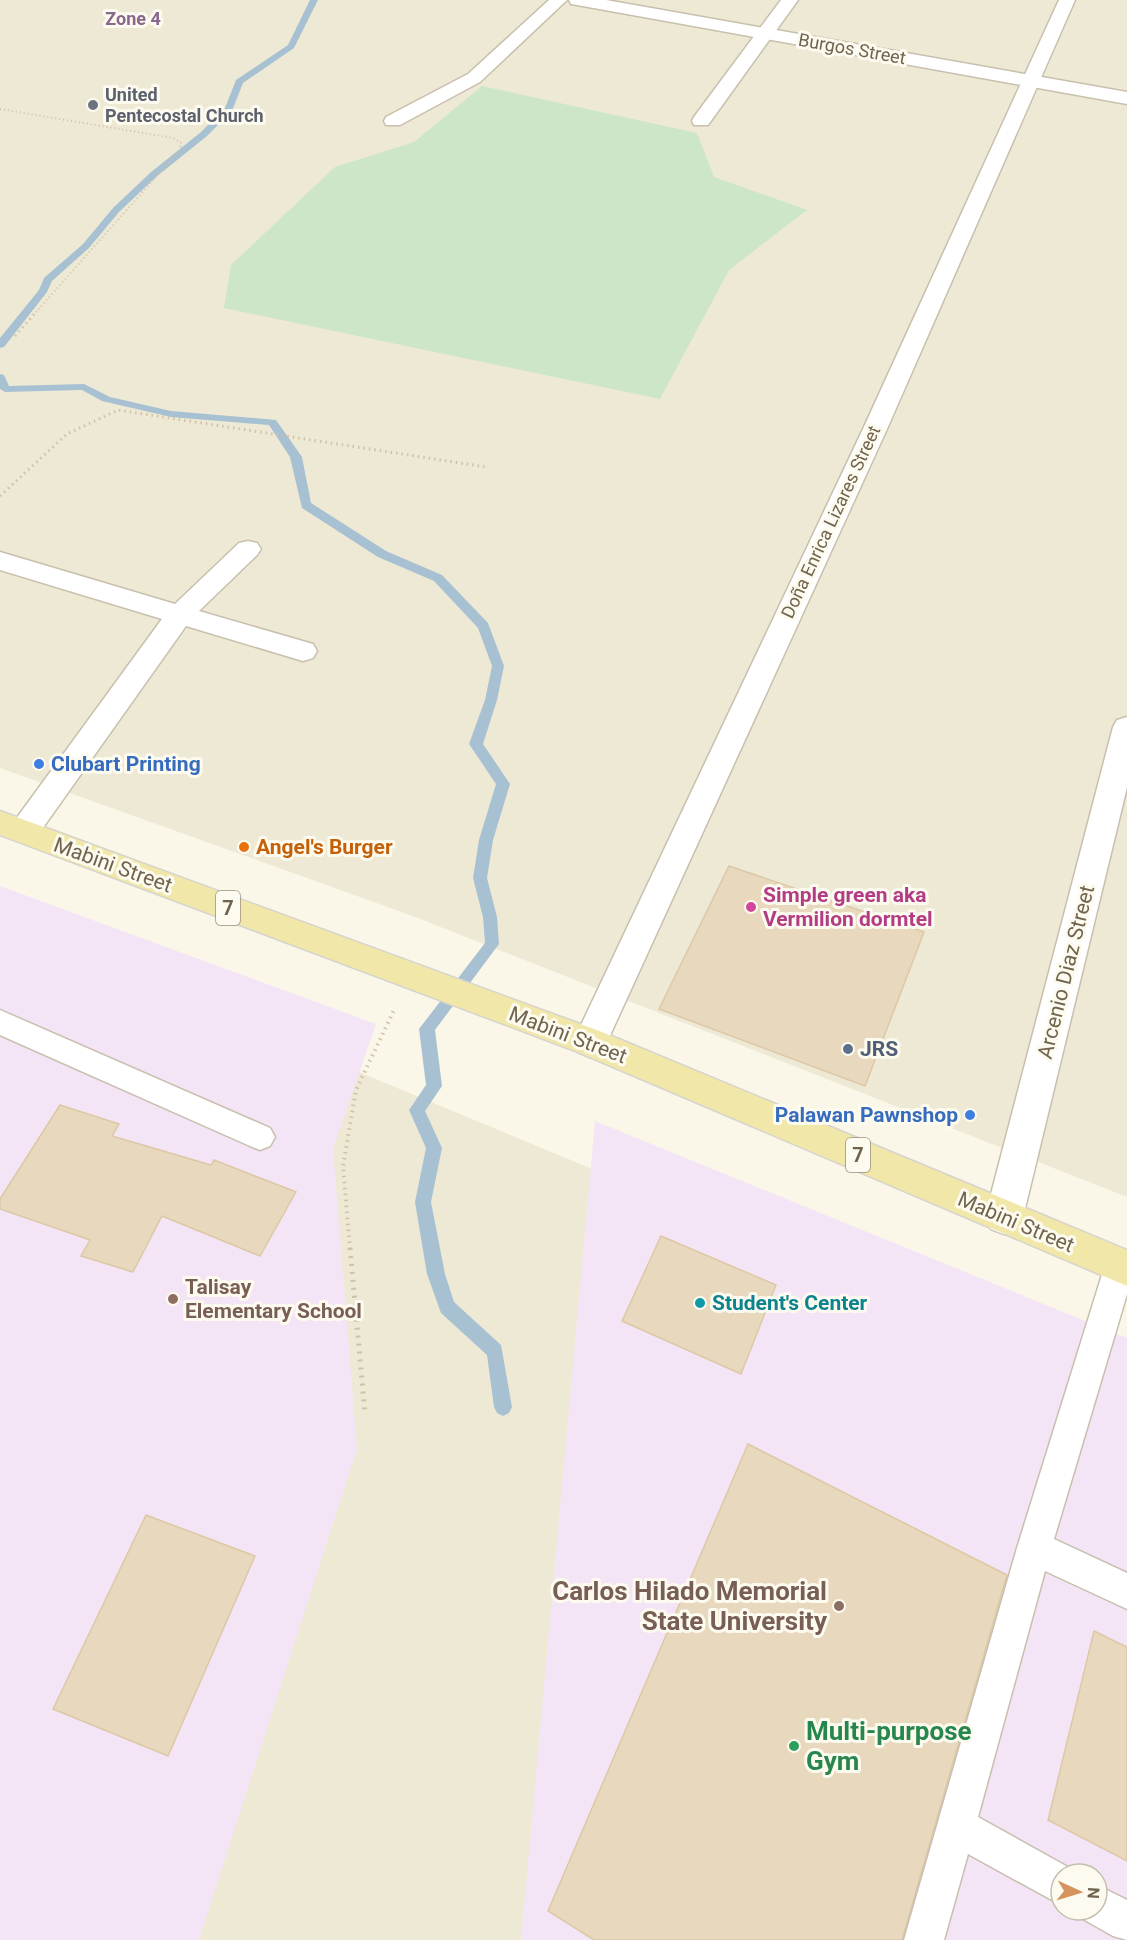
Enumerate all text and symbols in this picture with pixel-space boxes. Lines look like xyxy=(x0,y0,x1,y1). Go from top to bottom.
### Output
district label: Zone 4 xyxy=(105,8,161,29)
street label: Burgos Street xyxy=(797,29,908,68)
place label: United Pentecostal Church xyxy=(105,84,264,126)
marker: United Pentecostal Church xyxy=(86,98,100,112)
street label: Doña Enrica Lizares Street xyxy=(777,422,885,621)
place label: Clubart Printing xyxy=(51,752,201,776)
marker: Clubart Printing xyxy=(32,757,46,771)
street label: Mabini Street xyxy=(51,833,175,898)
place label: Angel's Burger xyxy=(256,835,393,859)
marker: Angel's Burger xyxy=(237,840,251,854)
place label: Simple green aka Vermilion dormtel xyxy=(763,883,933,931)
street label: Arcenio Diaz Street xyxy=(1033,883,1099,1061)
road number: 7 xyxy=(216,891,240,925)
marker: Simple green aka Vermilion dormtel xyxy=(744,900,758,914)
street label: Mabini Street xyxy=(506,1002,630,1068)
place label: JRS xyxy=(860,1037,898,1061)
marker: JRS xyxy=(841,1042,855,1056)
place label: Palawan Pawnshop xyxy=(775,1103,958,1127)
marker: Palawan Pawnshop xyxy=(963,1108,977,1122)
road number: 7 xyxy=(846,1138,870,1172)
street label: Mabini Street xyxy=(954,1187,1078,1257)
place label: Talisay Elementary School xyxy=(185,1275,362,1323)
place label: Student's Center xyxy=(712,1291,868,1315)
marker: Talisay Elementary School xyxy=(166,1292,180,1306)
marker: Student's Center xyxy=(693,1296,707,1310)
place label: Carlos Hilado Memorial State University xyxy=(552,1576,828,1636)
marker: Carlos Hilado Memorial State University xyxy=(832,1599,846,1613)
place label: Multi-purpose Gym xyxy=(806,1716,972,1776)
marker: Multi-purpose Gym xyxy=(787,1739,801,1753)
north arrow xyxy=(1049,1862,1109,1922)
text: N xyxy=(1084,1887,1103,1899)

